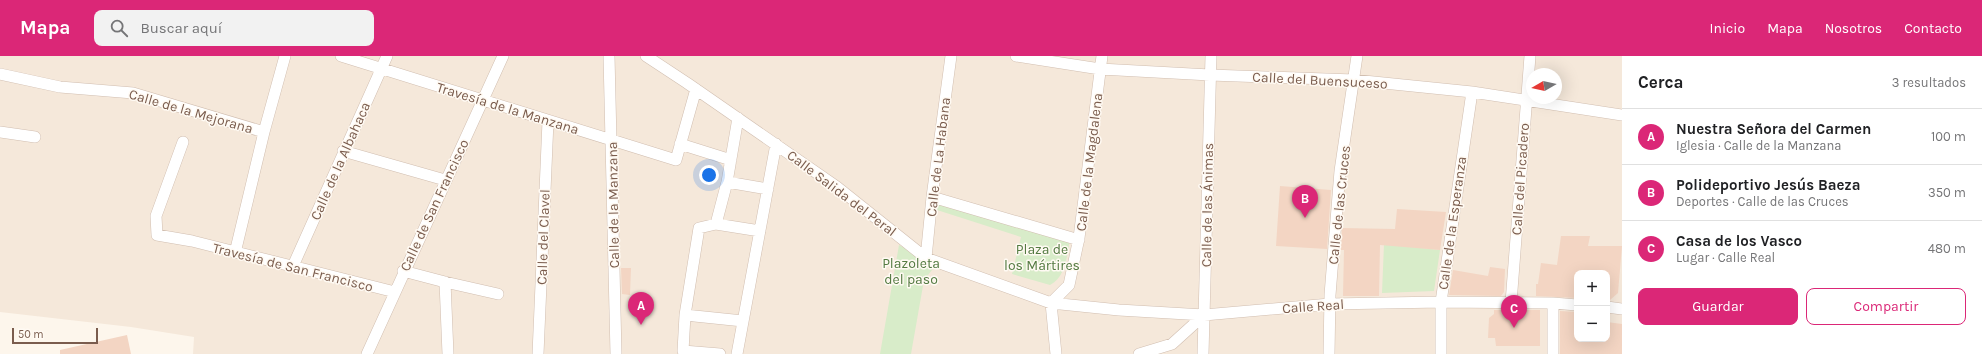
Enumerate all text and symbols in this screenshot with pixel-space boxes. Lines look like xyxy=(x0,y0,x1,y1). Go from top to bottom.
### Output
search box xyxy=(94,10,374,46)
text: Mapa xyxy=(20,17,70,39)
icon: search xyxy=(108,17,130,39)
text: Buscar aquí xyxy=(140,19,222,37)
text: Inicio xyxy=(1710,20,1745,37)
text: Mapa xyxy=(1767,20,1803,37)
text: Nosotros xyxy=(1825,20,1882,37)
text: Contacto xyxy=(1904,20,1962,37)
street label: Calle del Buensuceso xyxy=(1252,68,1388,93)
north arrow xyxy=(1526,68,1562,104)
text: Cerca xyxy=(1638,72,1683,92)
text: 3 resultados xyxy=(1892,75,1966,90)
street label: Travesía de la Manzana xyxy=(435,79,581,138)
street label: Calle de la Mejorana xyxy=(127,86,255,137)
street label: Calle de la Magdalena xyxy=(1073,92,1106,232)
street label: Calle de La Habana xyxy=(923,96,954,218)
street label: Calle de la Albahaca xyxy=(307,100,374,223)
text: Nuestra Señora del Carmen xyxy=(1676,120,1871,138)
street label: Calle del Picadero xyxy=(1508,122,1533,236)
text: A xyxy=(1647,129,1655,144)
text: 100 m xyxy=(1931,129,1966,144)
street label: Calle de San Francisco xyxy=(396,137,472,274)
text: Iglesia · Calle de la Manzana xyxy=(1676,138,1842,153)
street label: Calle de la Manzana xyxy=(604,141,623,269)
street label: Calle de las Ánimas xyxy=(1197,143,1217,267)
street label: Calle de las Cruces xyxy=(1325,145,1354,265)
street label: Calle Salida del Peral xyxy=(784,147,900,240)
street label: Calle de la Esperanza xyxy=(1435,155,1470,291)
your location xyxy=(699,165,719,185)
text: Polideportivo Jesús Baeza xyxy=(1676,176,1861,194)
pin: B xyxy=(1292,185,1318,218)
text: B xyxy=(1647,185,1655,200)
text: 350 m xyxy=(1928,185,1966,200)
street label: Calle del Clavel xyxy=(533,189,554,285)
text: Deportes · Calle de las Cruces xyxy=(1676,194,1849,209)
text: Casa de los Vasco xyxy=(1676,232,1802,250)
street label: Travesía de San Francisco xyxy=(211,239,375,296)
park label: Plaza de los Mártires xyxy=(1004,241,1080,274)
text: C xyxy=(1647,241,1655,256)
text: 480 m xyxy=(1928,241,1966,256)
text: Lugar · Calle Real xyxy=(1676,250,1775,265)
park label: Plazoleta del paso xyxy=(882,255,940,288)
map controls xyxy=(1574,270,1610,342)
button: + xyxy=(1574,270,1610,306)
button: Guardar xyxy=(1638,288,1798,325)
button: Compartir xyxy=(1806,288,1966,325)
pin: A xyxy=(628,292,654,325)
pin: C xyxy=(1501,295,1527,328)
street label: Calle Real xyxy=(1281,296,1345,317)
button: − xyxy=(1574,306,1610,342)
scale bar xyxy=(12,326,98,345)
text: 50 m xyxy=(18,328,44,341)

